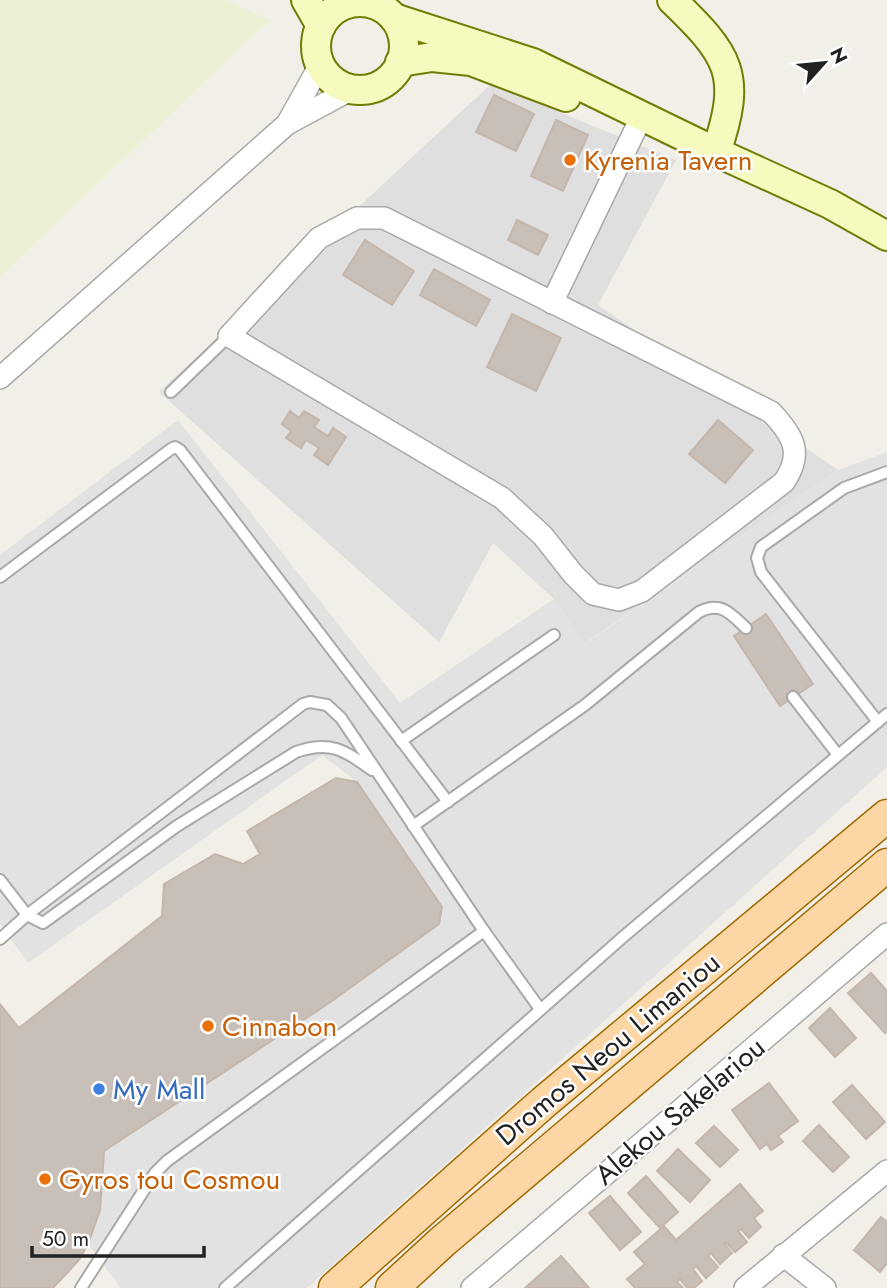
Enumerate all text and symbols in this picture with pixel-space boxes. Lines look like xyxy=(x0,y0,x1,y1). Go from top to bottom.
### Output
north arrow xyxy=(789,28,859,98)
text: N xyxy=(823,43,854,68)
place label: Kyrenia Tavern xyxy=(584,140,752,181)
marker: Kyrenia Tavern xyxy=(562,152,578,168)
street label: Dromos Neou Limaniou xyxy=(487,943,729,1155)
place label: Cinnabon xyxy=(222,1006,337,1047)
marker: Cinnabon xyxy=(200,1018,216,1034)
street label: Alekou Sakelariou xyxy=(586,1027,774,1195)
place label: My Mall xyxy=(113,1069,205,1110)
marker: My Mall xyxy=(91,1081,107,1097)
place label: Gyros tou Cosmou xyxy=(59,1159,280,1200)
marker: Gyros tou Cosmou xyxy=(37,1171,53,1187)
scale bar xyxy=(32,1214,203,1258)
text: 50 m xyxy=(42,1224,89,1254)

